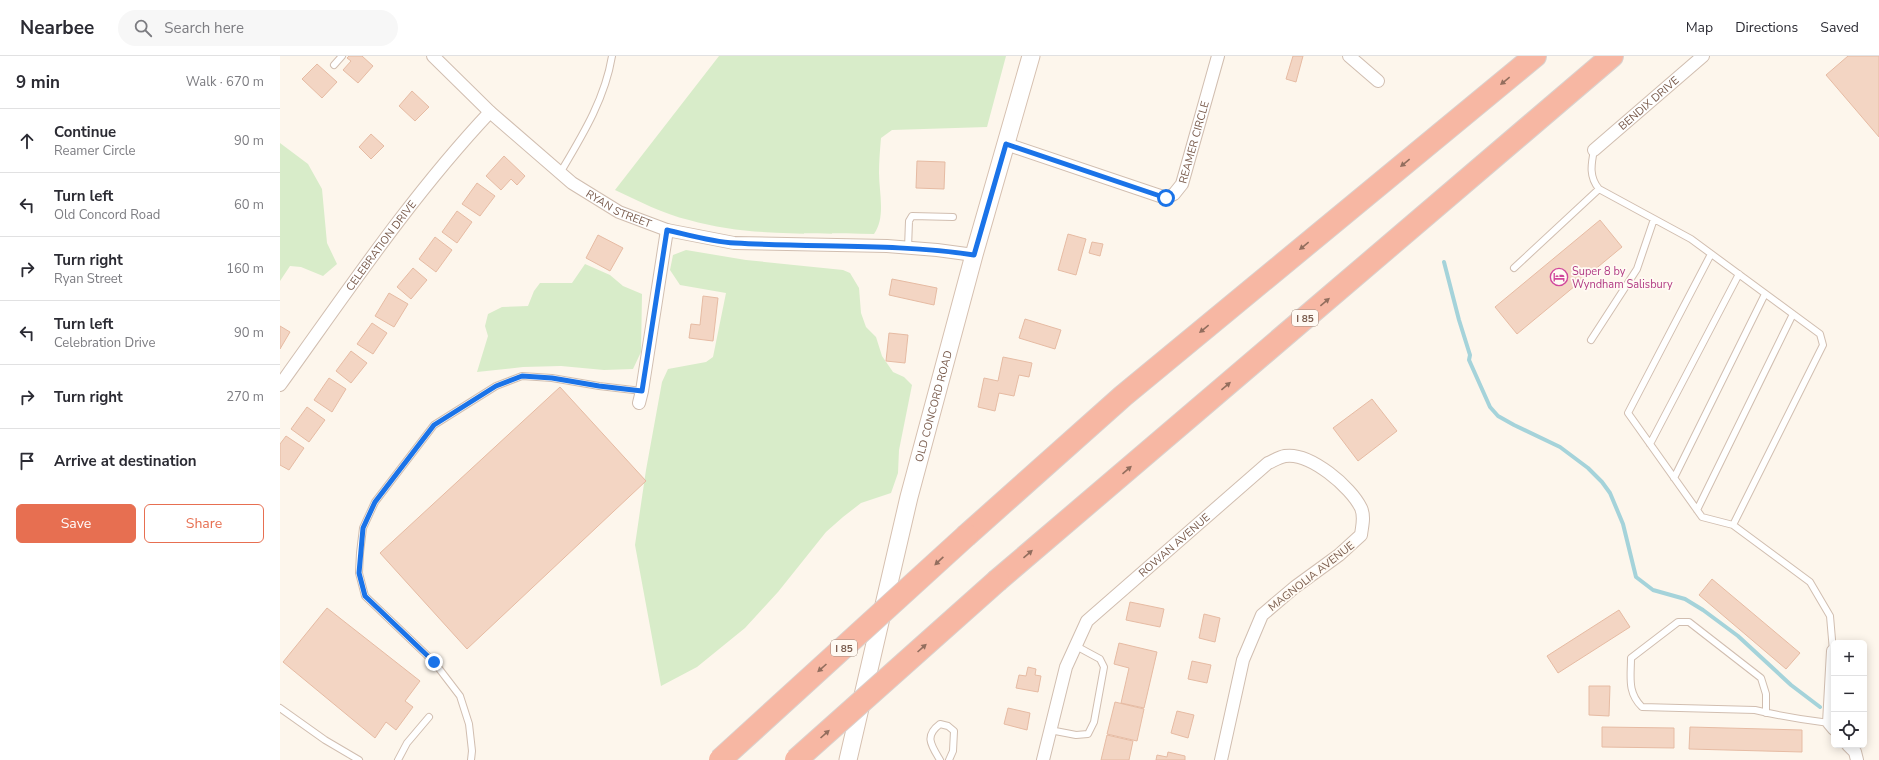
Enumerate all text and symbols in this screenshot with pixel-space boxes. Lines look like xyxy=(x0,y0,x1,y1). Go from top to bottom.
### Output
search box xyxy=(118,10,398,46)
text: Nearbee xyxy=(20,15,94,41)
icon: search xyxy=(132,17,154,39)
text: Search here xyxy=(164,18,244,38)
text: Map xyxy=(1686,18,1713,37)
text: Directions xyxy=(1735,18,1798,37)
text: Saved xyxy=(1820,18,1859,37)
text: 9 min xyxy=(16,71,60,94)
text: Walk · 670 m xyxy=(186,73,264,91)
street label: BENDIX DRIVE xyxy=(1615,73,1682,134)
one-way arrow xyxy=(1500,76,1510,85)
street label: REAMER CIRCLE xyxy=(1175,99,1213,185)
text: Continue xyxy=(54,122,116,142)
icon: ahead xyxy=(16,130,38,152)
text: 90 m xyxy=(234,132,264,150)
text: Reamer Circle xyxy=(54,142,135,160)
one-way arrow xyxy=(1399,159,1410,168)
text: Turn left xyxy=(54,186,113,206)
street label: RYAN STREET xyxy=(583,186,654,232)
route start xyxy=(1157,189,1175,207)
icon: left xyxy=(16,194,38,216)
text: 60 m xyxy=(234,196,264,214)
street label: CELEBRATION DRIVE xyxy=(342,198,420,294)
text: Old Concord Road xyxy=(54,206,160,224)
one-way arrow xyxy=(1299,242,1310,251)
text: Turn right xyxy=(54,250,123,270)
icon: right xyxy=(16,258,38,280)
text: 160 m xyxy=(226,260,264,278)
place label: Super 8 by Wyndham Salisbury xyxy=(1572,264,1673,292)
hotel icon: Super 8 by Wyndham Salisbury xyxy=(1549,267,1569,287)
text: Ryan Street xyxy=(54,270,122,288)
one-way arrow xyxy=(1320,297,1330,306)
road number: I 85 xyxy=(1292,310,1318,326)
text: Turn left xyxy=(54,314,113,334)
icon: left xyxy=(16,322,38,344)
text: 90 m xyxy=(234,324,264,342)
one-way arrow xyxy=(1199,324,1209,333)
text: Celebration Drive xyxy=(54,334,155,352)
street label: OLD CONCORD ROAD xyxy=(912,349,956,464)
one-way arrow xyxy=(1220,381,1231,390)
icon: right xyxy=(16,386,38,408)
text: Turn right xyxy=(54,387,123,407)
text: 270 m xyxy=(226,388,264,406)
icon: arrive xyxy=(16,450,38,472)
text: Arrive at destination xyxy=(54,451,197,471)
one-way arrow xyxy=(1122,466,1131,475)
button: Save xyxy=(16,504,136,543)
button: Share xyxy=(144,504,264,543)
street label: ROWAN AVENUE xyxy=(1136,510,1213,581)
street label: MAGNOLIA AVENUE xyxy=(1265,538,1357,615)
one-way arrow xyxy=(1023,550,1033,559)
one-way arrow xyxy=(933,557,944,566)
road number: I 85 xyxy=(831,640,857,656)
map controls xyxy=(1831,640,1867,748)
button: + xyxy=(1831,640,1867,676)
one-way arrow xyxy=(917,643,927,652)
route end xyxy=(425,653,443,671)
one-way arrow xyxy=(817,664,827,673)
button: − xyxy=(1831,676,1867,712)
button: locate xyxy=(1831,712,1867,748)
one-way arrow xyxy=(820,729,830,739)

